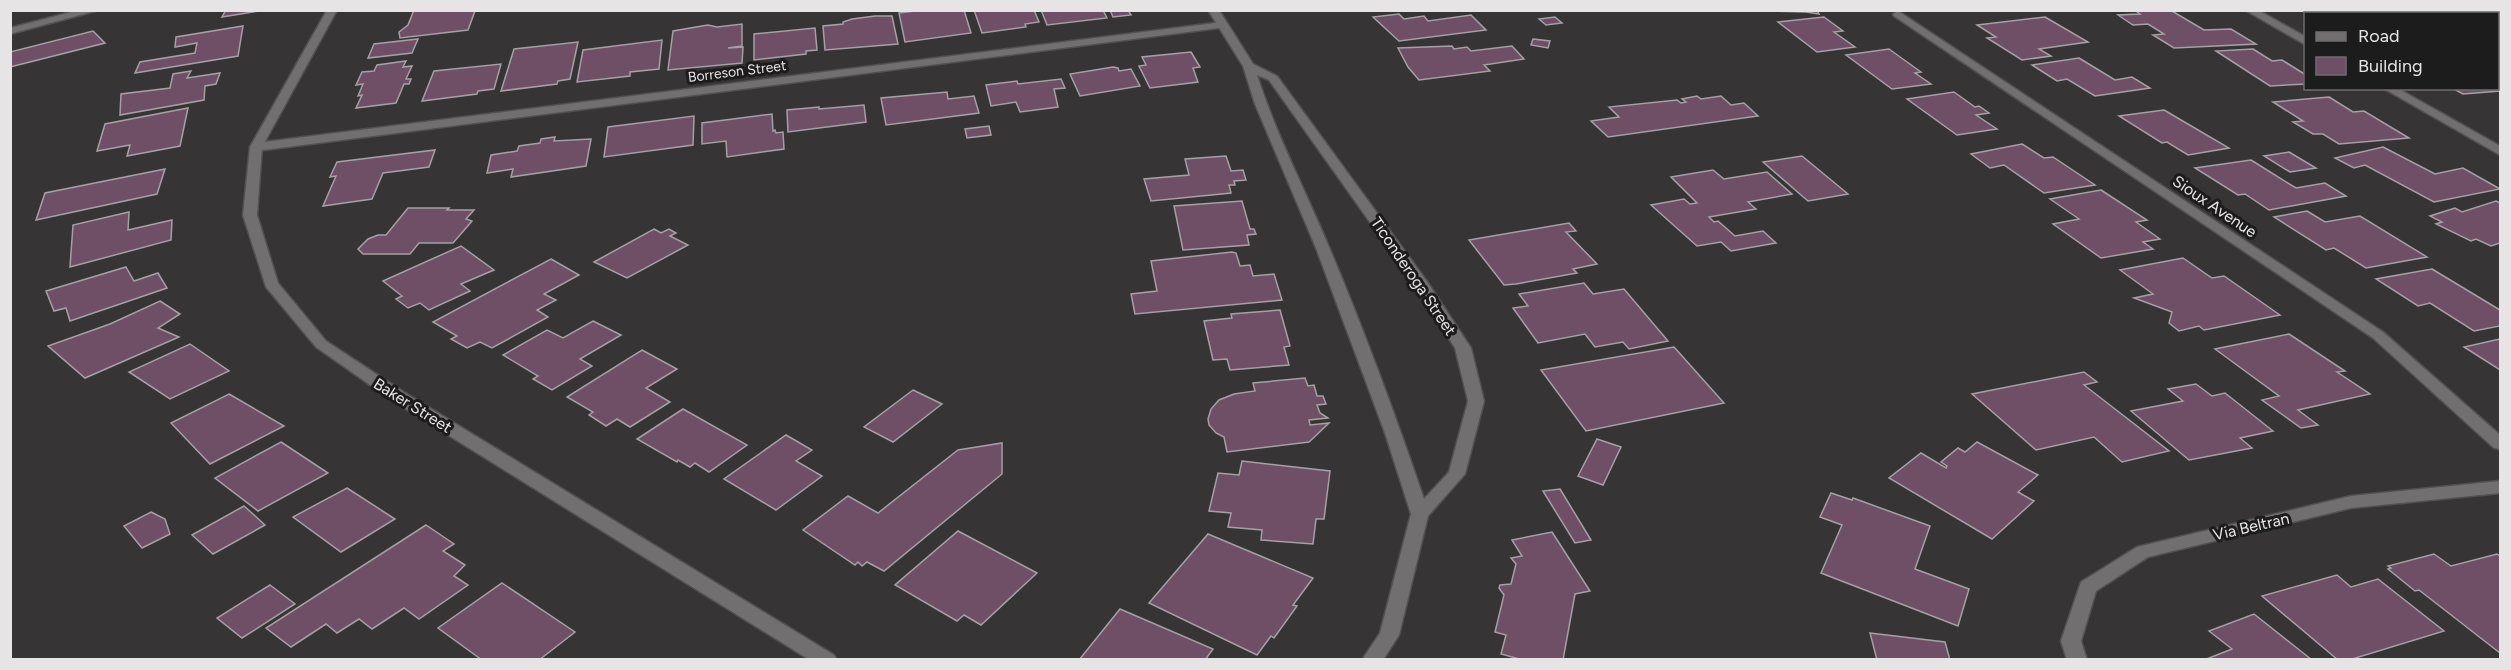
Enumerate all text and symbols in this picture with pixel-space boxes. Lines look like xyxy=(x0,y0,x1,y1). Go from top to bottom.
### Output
legend xyxy=(2304,12,2499,90)
text: Road xyxy=(2358,25,2399,47)
text: Building xyxy=(2358,55,2423,77)
street label: Borreson Street xyxy=(687,57,787,86)
street label: Sioux Avenue xyxy=(2169,171,2261,242)
street label: Ticonderoga Street xyxy=(1367,214,1460,339)
street label: Baker Street xyxy=(370,374,455,437)
street label: Via Beltran xyxy=(2211,509,2291,544)

